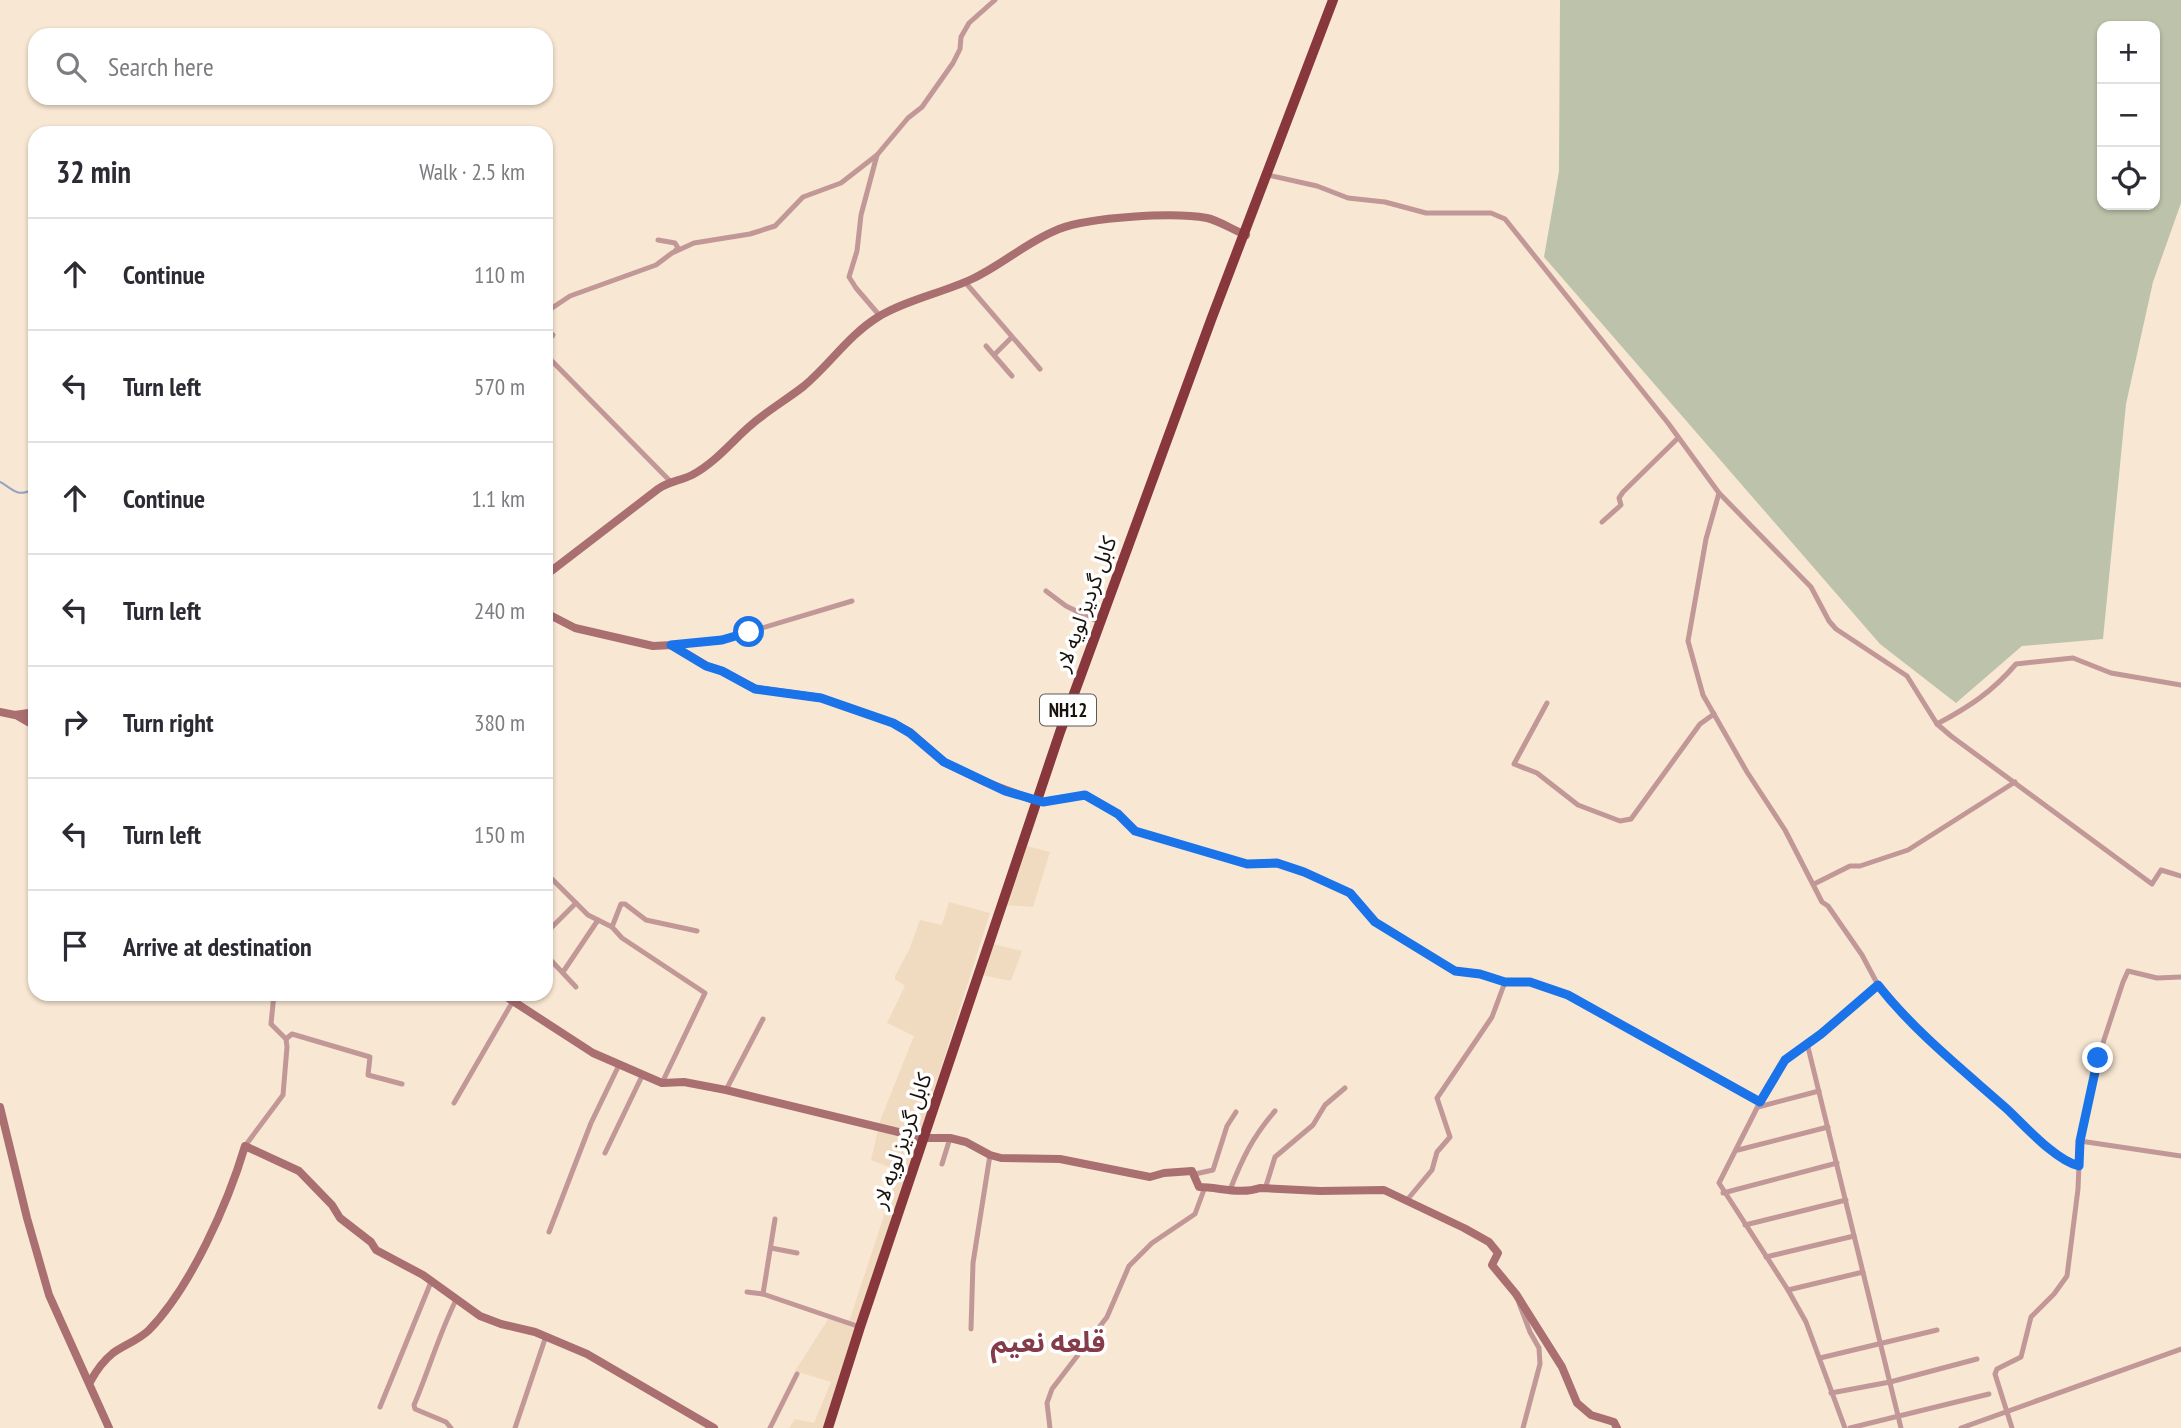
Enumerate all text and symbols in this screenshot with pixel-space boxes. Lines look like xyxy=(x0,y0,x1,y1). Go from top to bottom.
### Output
map controls xyxy=(2097,21,2160,210)
button: + xyxy=(2097,21,2160,84)
search box xyxy=(28,28,553,105)
icon: search xyxy=(52,48,90,86)
text: Search here xyxy=(108,50,214,83)
button: − xyxy=(2097,84,2160,147)
button: locate xyxy=(2097,147,2160,210)
text: 32 min xyxy=(56,152,131,191)
text: Walk · 2.5 km xyxy=(419,157,525,186)
icon: ahead xyxy=(56,255,94,293)
text: Continue xyxy=(123,258,205,291)
text: 110 m xyxy=(474,260,525,289)
icon: left xyxy=(56,367,94,405)
text: Turn left xyxy=(123,370,201,403)
text: 570 m xyxy=(474,372,525,401)
icon: ahead xyxy=(56,479,94,517)
text: Continue xyxy=(123,482,205,515)
text: 1.1 km xyxy=(471,484,525,513)
street label: کابل گردیز لویه لار xyxy=(1048,532,1123,676)
icon: left xyxy=(56,591,94,629)
text: Turn left xyxy=(123,594,201,627)
text: 240 m xyxy=(474,596,525,625)
route start xyxy=(733,616,764,647)
road number: NH12 xyxy=(1040,694,1096,726)
icon: right xyxy=(56,703,94,741)
text: Turn right xyxy=(123,706,214,739)
text: 380 m xyxy=(474,708,525,737)
icon: left xyxy=(56,815,94,853)
text: Turn left xyxy=(123,818,201,851)
text: 150 m xyxy=(474,820,525,849)
icon: arrive xyxy=(56,927,94,965)
text: Arrive at destination xyxy=(123,930,312,963)
route end xyxy=(2082,1042,2113,1073)
street label: کابل گردیز لویه لار xyxy=(865,1069,937,1213)
district label: قلعه نعيم xyxy=(991,1323,1105,1364)

